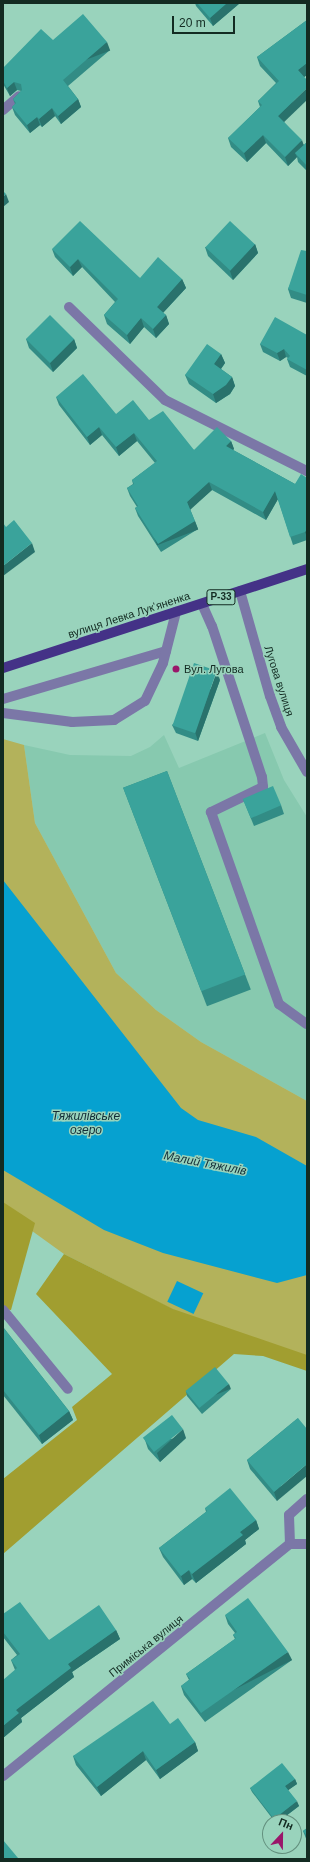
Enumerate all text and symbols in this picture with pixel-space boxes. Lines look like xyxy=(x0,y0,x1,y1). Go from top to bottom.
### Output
scale bar xyxy=(174,8,237,34)
text: 20 m xyxy=(179,16,206,30)
street label: вулиця Левка Лукʼяненка xyxy=(66,589,192,641)
road number: Р-33 xyxy=(206,589,236,605)
street label: Лугова вулиця xyxy=(261,644,297,718)
place label: Вул. Лугова xyxy=(184,662,244,676)
marker: Вул. Лугова xyxy=(171,664,181,674)
water label: Тяжилівське озеро xyxy=(52,1110,120,1138)
water label: Малий Тяжилів xyxy=(162,1149,248,1179)
street label: Приміська вулиця xyxy=(106,1612,186,1680)
north arrow xyxy=(262,1814,302,1854)
text: Пн xyxy=(277,1816,295,1832)

